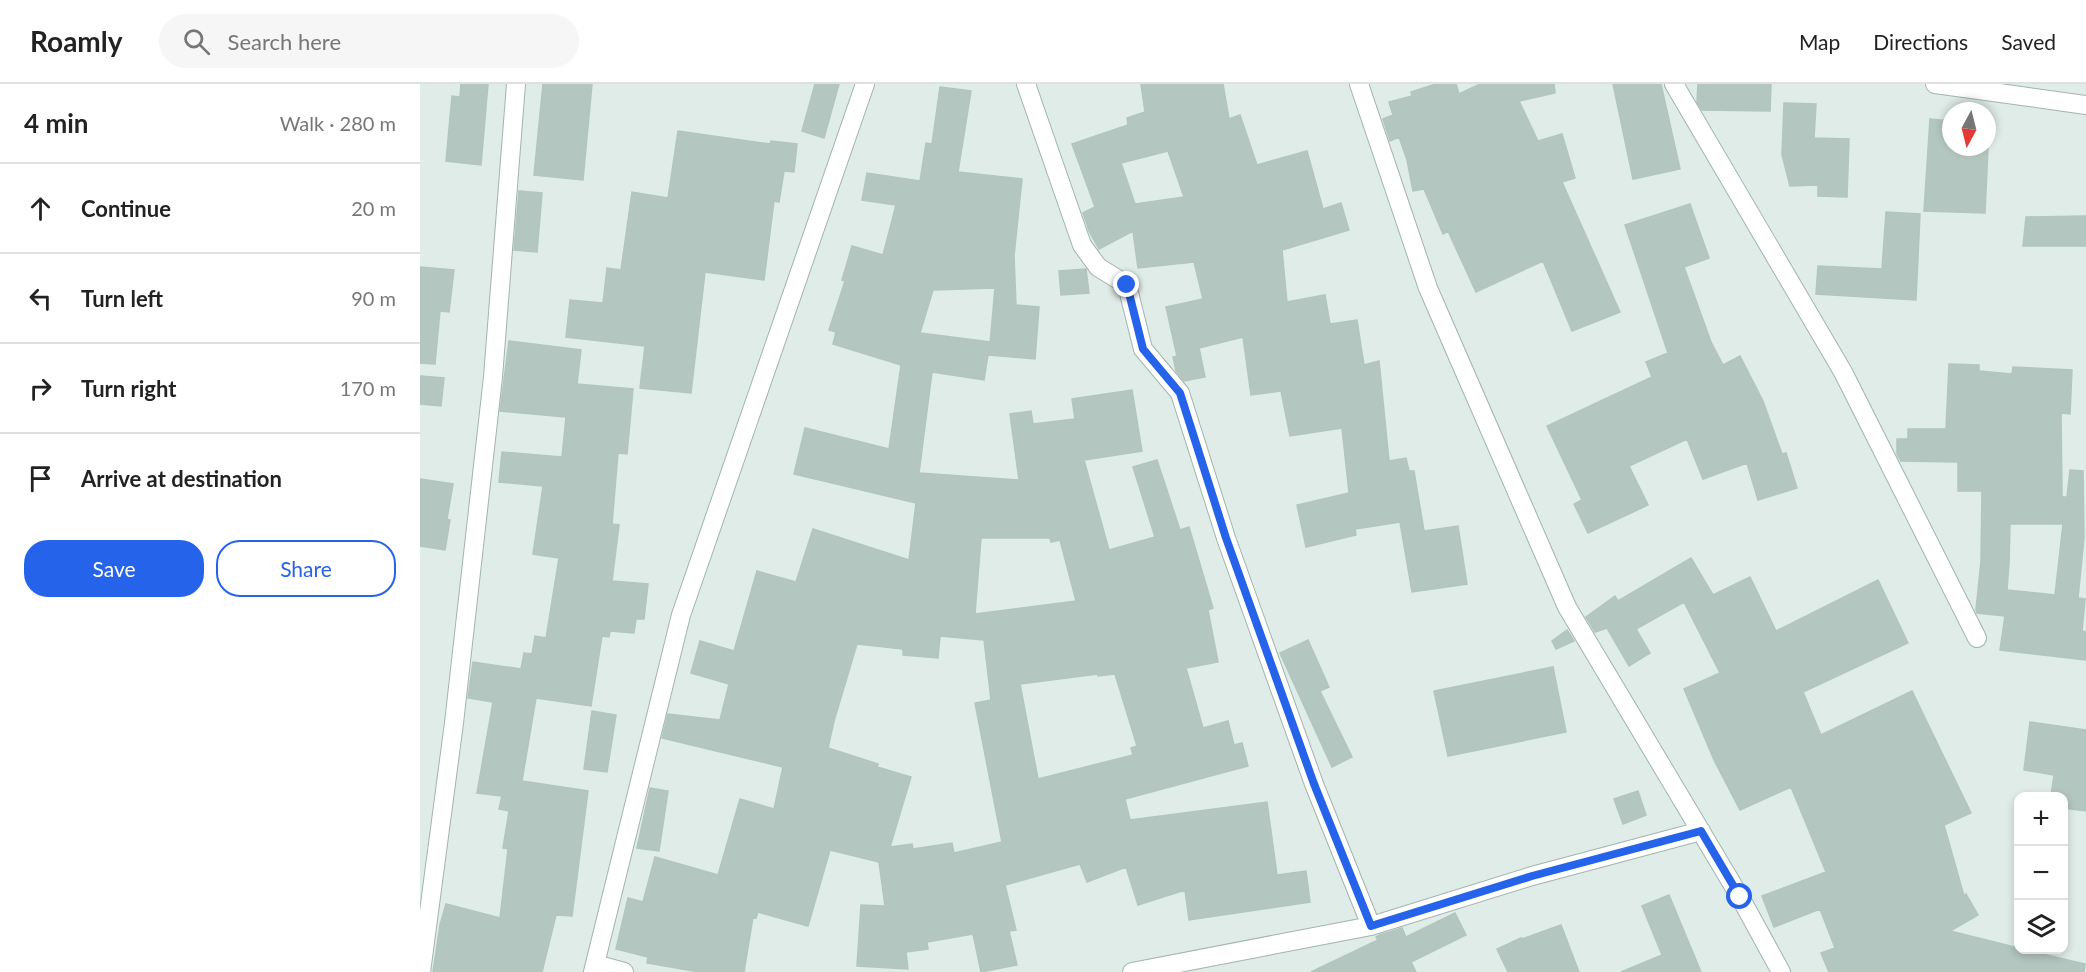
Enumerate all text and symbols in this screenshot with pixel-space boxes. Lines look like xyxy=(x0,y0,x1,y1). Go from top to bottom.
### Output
search box xyxy=(159,14,579,68)
text: Roamly xyxy=(30,24,123,58)
icon: search xyxy=(180,25,213,58)
text: Search here xyxy=(228,28,341,55)
text: Map xyxy=(1799,29,1840,54)
text: Directions xyxy=(1873,29,1968,54)
text: Saved xyxy=(2001,29,2056,54)
north arrow xyxy=(1942,102,1996,156)
text: 4 min xyxy=(24,107,88,139)
text: Walk · 280 m xyxy=(280,111,396,135)
icon: ahead xyxy=(24,192,57,225)
text: Continue xyxy=(81,195,171,222)
text: 20 m xyxy=(351,196,396,220)
route end xyxy=(1113,271,1139,297)
icon: left xyxy=(24,282,57,315)
text: Turn left xyxy=(81,285,163,312)
text: 90 m xyxy=(351,286,396,310)
icon: right xyxy=(24,372,57,405)
text: Turn right xyxy=(81,375,176,402)
text: 170 m xyxy=(340,376,396,400)
icon: arrive xyxy=(24,462,57,495)
text: Arrive at destination xyxy=(81,465,282,492)
button: Save xyxy=(24,540,204,597)
button: Share xyxy=(216,540,396,597)
map controls xyxy=(2014,792,2068,954)
button: + xyxy=(2014,792,2068,846)
button: − xyxy=(2014,846,2068,900)
route start xyxy=(1726,883,1752,909)
button: layers xyxy=(2014,900,2068,954)

